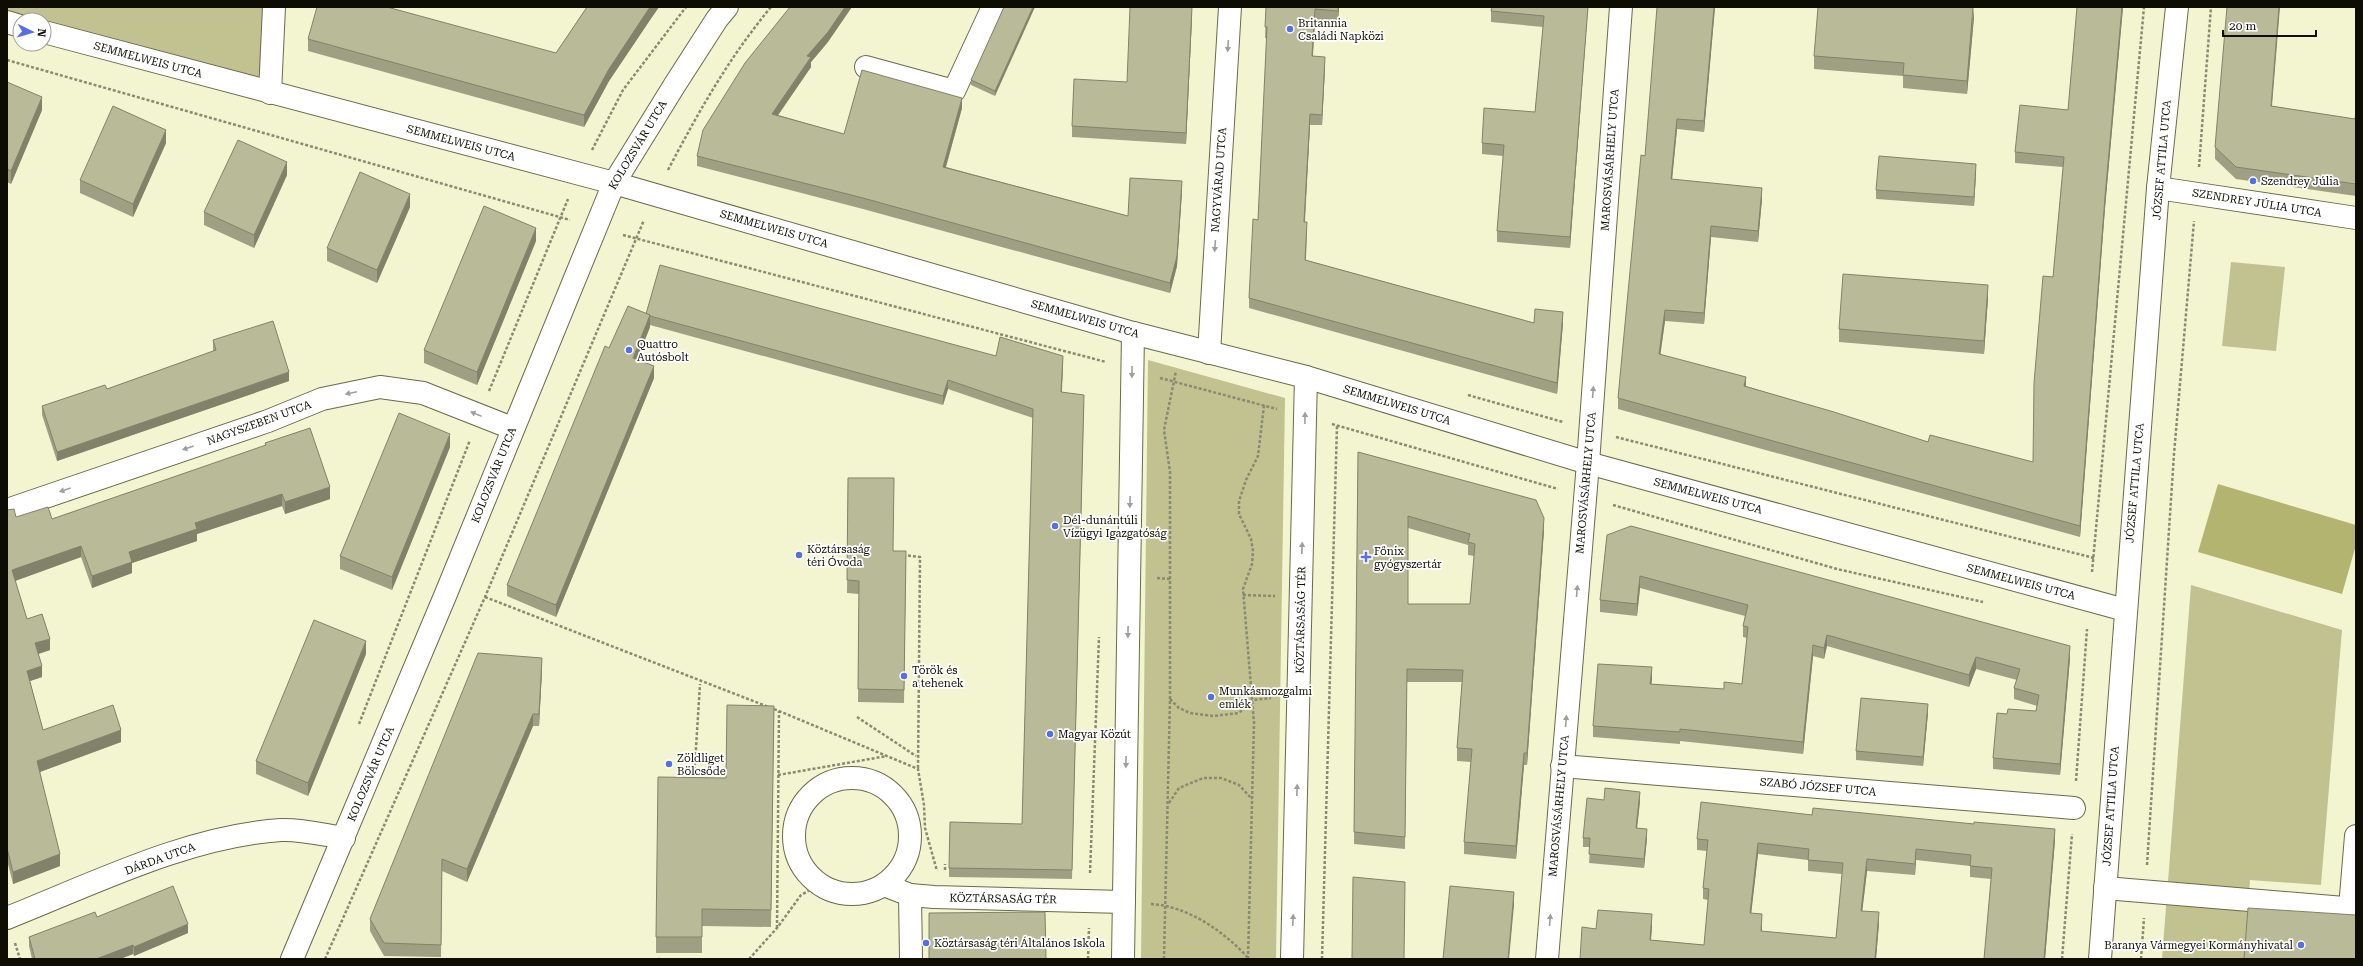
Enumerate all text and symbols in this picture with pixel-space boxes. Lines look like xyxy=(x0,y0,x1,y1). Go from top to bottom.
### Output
north arrow xyxy=(12,12,52,52)
scale bar xyxy=(2223,12,2316,38)
place label: Britannia Családi Napközi xyxy=(1298,17,1384,43)
text: 20 m xyxy=(2229,19,2256,33)
marker: Britannia Családi Napközi xyxy=(1285,24,1295,34)
text: N xyxy=(35,28,48,38)
street label: SEMMELWEIS UTCA xyxy=(92,39,204,81)
one-way arrow xyxy=(1224,40,1231,52)
street label: MAROSVÁSÁRHELY UTCA xyxy=(1598,88,1621,232)
street label: KOLOZSVÁR UTCA xyxy=(605,97,670,192)
street label: JÓZSEF ATTILA UTCA xyxy=(2149,99,2174,220)
street label: SEMMELWEIS UTCA xyxy=(405,122,517,164)
street label: NAGYVÁRAD UTCA xyxy=(1208,127,1229,233)
place label: Szendrey Júlia xyxy=(2261,175,2339,188)
marker: Szendrey Júlia xyxy=(2248,176,2258,186)
street label: SZENDREY JÚLIA UTCA xyxy=(2191,185,2323,220)
street label: SEMMELWEIS UTCA xyxy=(718,207,830,251)
one-way arrow xyxy=(1212,240,1219,252)
street label: SEMMELWEIS UTCA xyxy=(1029,297,1141,341)
place label: Quattro Autósbolt xyxy=(637,338,689,364)
marker: Quattro Autósbolt xyxy=(624,345,634,355)
one-way arrow xyxy=(1129,366,1135,379)
street label: SEMMELWEIS UTCA xyxy=(1342,382,1453,428)
one-way arrow xyxy=(1590,386,1597,398)
one-way arrow xyxy=(345,390,357,396)
street label: NAGYSZEBEN UTCA xyxy=(205,398,313,448)
one-way arrow xyxy=(469,411,481,417)
street label: MAROSVÁSÁRHELY UTCA xyxy=(1572,411,1599,555)
one-way arrow xyxy=(1302,412,1309,424)
street label: JÓZSEF ATTILA UTCA xyxy=(2122,422,2147,543)
street label: KOLOZSVÁR UTCA xyxy=(468,425,519,525)
one-way arrow xyxy=(182,445,194,451)
street label: SEMMELWEIS UTCA xyxy=(1652,475,1764,517)
one-way arrow xyxy=(59,488,71,494)
one-way arrow xyxy=(1127,496,1133,509)
place label: Dél-dunántúli Vízügyi Igazgatóság xyxy=(1063,514,1168,540)
marker: Dél-dunántúli Vízügyi Igazgatóság xyxy=(1050,521,1060,531)
one-way arrow xyxy=(1299,541,1305,554)
place label: Köztársaság téri Óvoda xyxy=(807,543,871,569)
place label: Főnix gyógyszertár xyxy=(1374,545,1442,571)
marker: Köztársaság téri Óvoda xyxy=(794,550,804,560)
marker: Főnix gyógyszertár xyxy=(1361,552,1371,562)
street label: SEMMELWEIS UTCA xyxy=(1965,561,2077,603)
street label: KÖZTÁRSASÁG TÉR xyxy=(1293,566,1308,674)
one-way arrow xyxy=(1574,585,1581,597)
one-way arrow xyxy=(1125,626,1131,639)
place label: Török és a tehenek xyxy=(912,664,964,690)
marker: Török és a tehenek xyxy=(899,671,909,681)
place label: Munkásmozgalmi emlék xyxy=(1219,685,1312,711)
marker: Munkásmozgalmi emlék xyxy=(1206,692,1216,702)
one-way arrow xyxy=(1563,715,1569,727)
street label: KOLOZSVÁR UTCA xyxy=(344,724,397,824)
place label: Magyar Közút xyxy=(1058,728,1131,741)
marker: Magyar Közút xyxy=(1045,729,1055,739)
street label: MAROSVÁSÁRHELY UTCA xyxy=(1545,734,1572,878)
street label: JÓZSEF ATTILA UTCA xyxy=(2099,745,2122,866)
place label: Zöldliget Bölcsőde xyxy=(677,752,726,778)
one-way arrow xyxy=(1123,756,1129,769)
marker: Zöldliget Bölcsőde xyxy=(664,759,674,769)
street label: SZABÓ JÓZSEF UTCA xyxy=(1759,774,1877,799)
one-way arrow xyxy=(1294,783,1300,796)
street label: DÁRDA UTCA xyxy=(123,839,197,878)
street label: KÖZTÁRSASÁG TÉR xyxy=(949,891,1057,906)
one-way arrow xyxy=(1290,914,1297,926)
one-way arrow xyxy=(1547,914,1553,926)
place label: Köztársaság téri Általános Iskola xyxy=(934,936,1105,950)
marker: Köztársaság téri Általános Iskola xyxy=(921,938,931,948)
place label: Baranya Vármegyei Kormányhivatal xyxy=(2104,939,2294,952)
marker: Baranya Vármegyei Kormányhivatal xyxy=(2296,940,2306,950)

